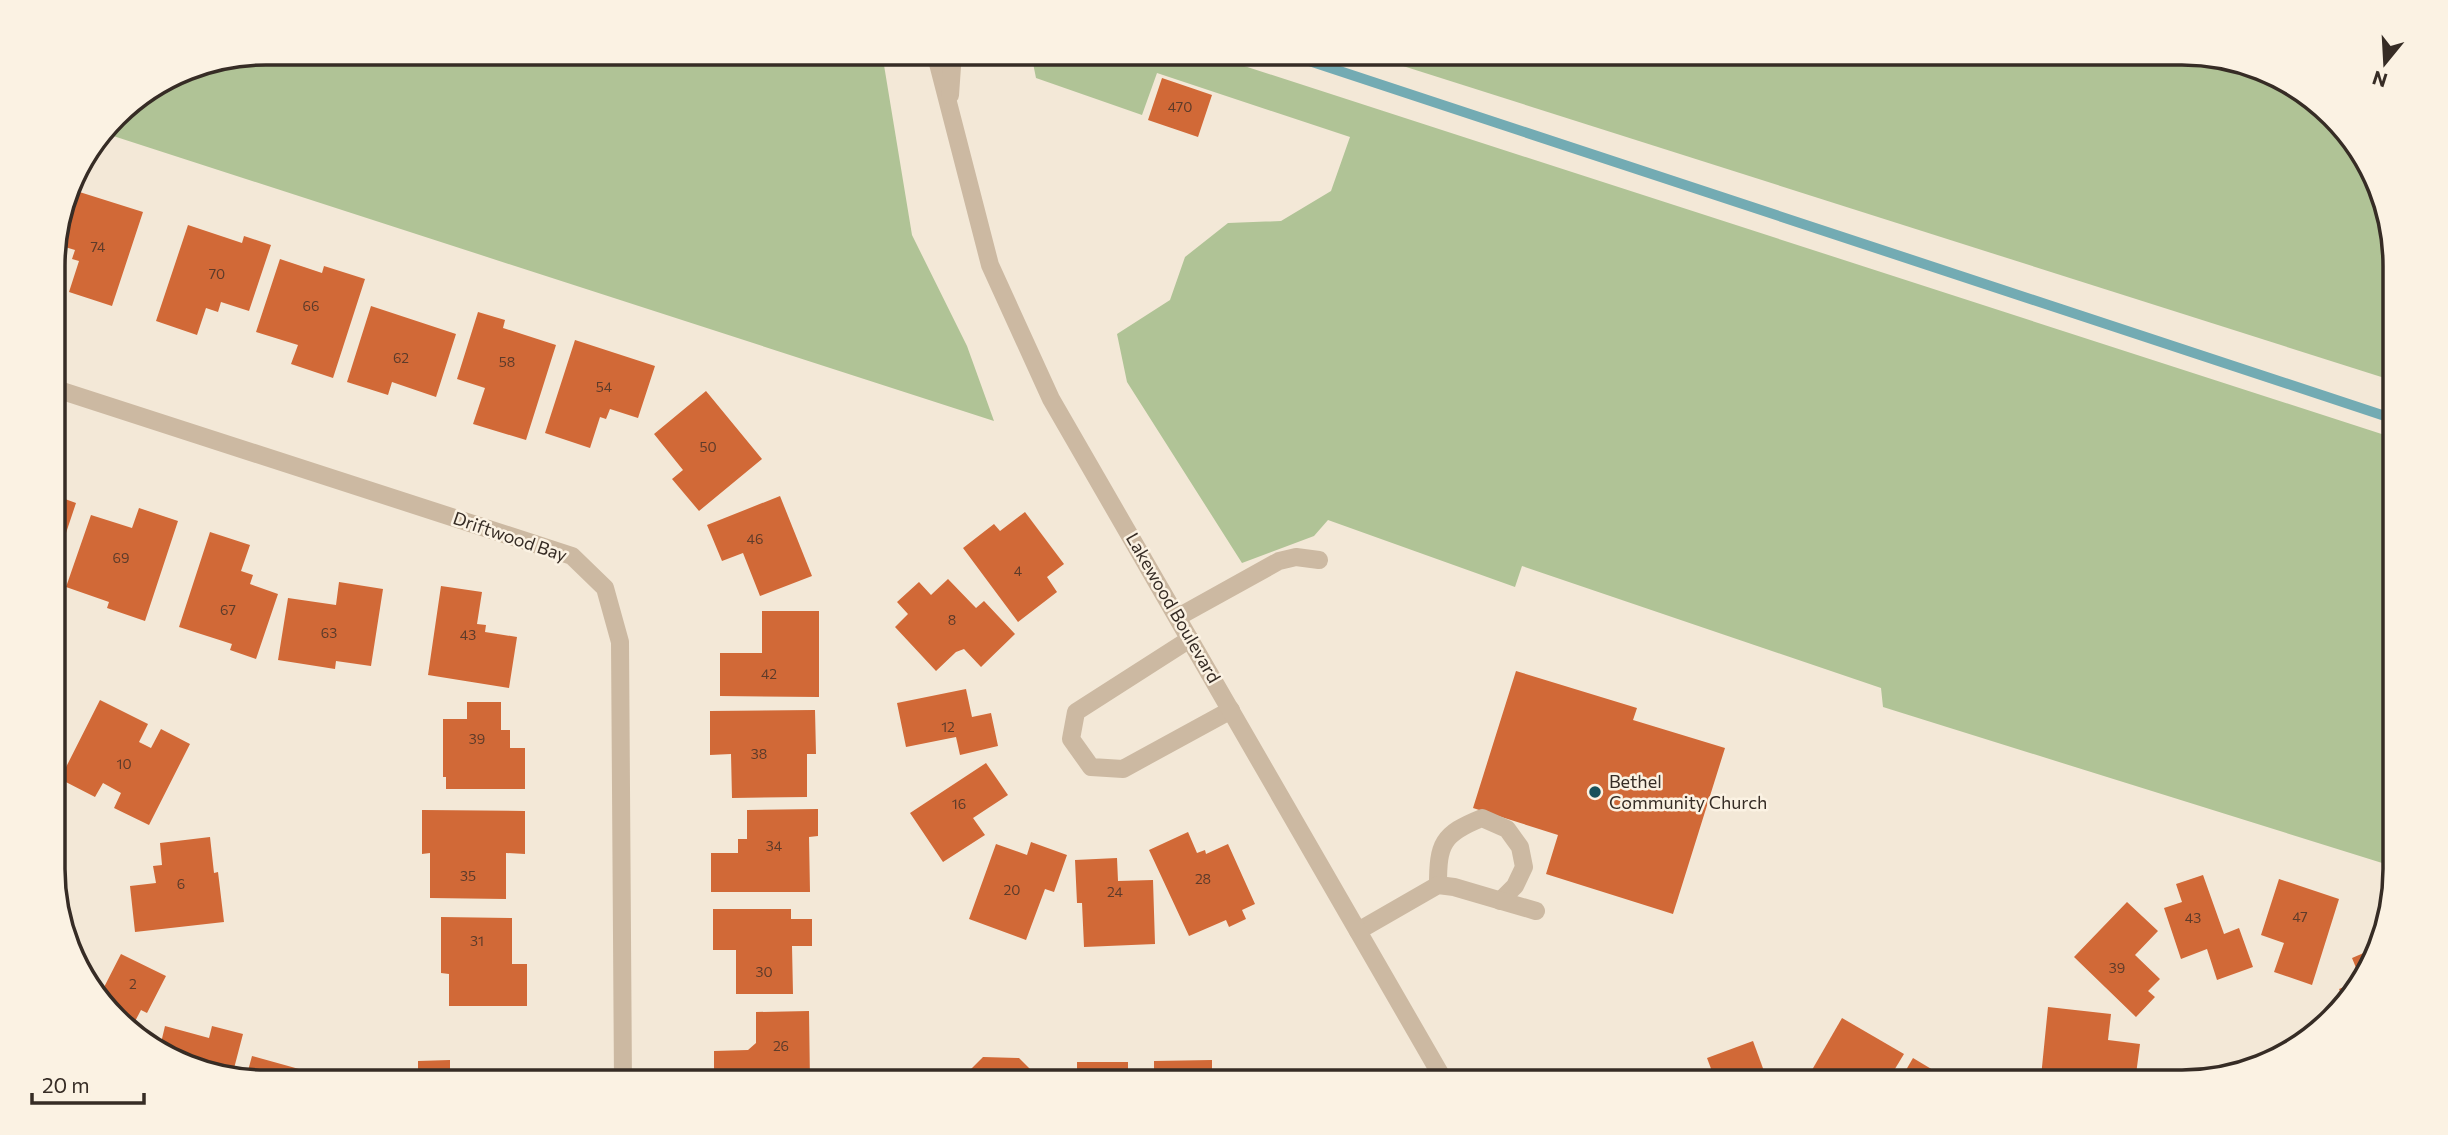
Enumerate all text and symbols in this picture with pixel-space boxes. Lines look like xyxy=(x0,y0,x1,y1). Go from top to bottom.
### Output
north arrow xyxy=(2350,28,2420,98)
text: N xyxy=(2369,67,2390,93)
house number: 470 xyxy=(1168,98,1192,115)
house number: 74 xyxy=(91,238,106,255)
house number: 70 xyxy=(209,265,225,282)
house number: 66 xyxy=(303,297,320,314)
house number: 62 xyxy=(393,349,409,366)
house number: 58 xyxy=(499,353,515,370)
house number: 54 xyxy=(596,378,613,395)
house number: 50 xyxy=(699,438,717,455)
street label: Driftwood Bay xyxy=(450,506,570,566)
street label: Lakewood Boulevard xyxy=(1122,528,1226,687)
house number: 46 xyxy=(747,530,763,547)
house number: 69 xyxy=(113,549,129,566)
house number: 4 xyxy=(1014,562,1023,579)
house number: 67 xyxy=(220,601,236,618)
house number: 8 xyxy=(948,611,956,628)
house number: 63 xyxy=(321,624,337,641)
house number: 43 xyxy=(460,626,476,643)
house number: 42 xyxy=(761,665,777,682)
house number: 12 xyxy=(941,718,955,735)
house number: 39 xyxy=(469,730,485,747)
house number: 38 xyxy=(751,745,767,762)
house number: 10 xyxy=(116,755,132,772)
place label: Bethel Community Church xyxy=(1609,770,1767,813)
marker: Bethel Community Church xyxy=(1587,784,1603,800)
house number: 16 xyxy=(952,795,966,812)
house number: 34 xyxy=(766,837,783,854)
house number: 35 xyxy=(460,867,476,884)
house number: 28 xyxy=(1195,870,1211,887)
house number: 6 xyxy=(177,875,185,892)
house number: 20 xyxy=(1004,881,1020,898)
house number: 24 xyxy=(1107,883,1124,900)
house number: 47 xyxy=(2292,908,2308,925)
house number: 43 xyxy=(2185,909,2201,926)
house number: 31 xyxy=(470,932,484,949)
house number: 39 xyxy=(2109,959,2125,976)
house number: 30 xyxy=(755,963,773,980)
house number: 2 xyxy=(129,975,137,992)
house number: 26 xyxy=(773,1037,789,1054)
scale bar xyxy=(32,1062,144,1106)
text: 20 m xyxy=(42,1072,90,1097)

